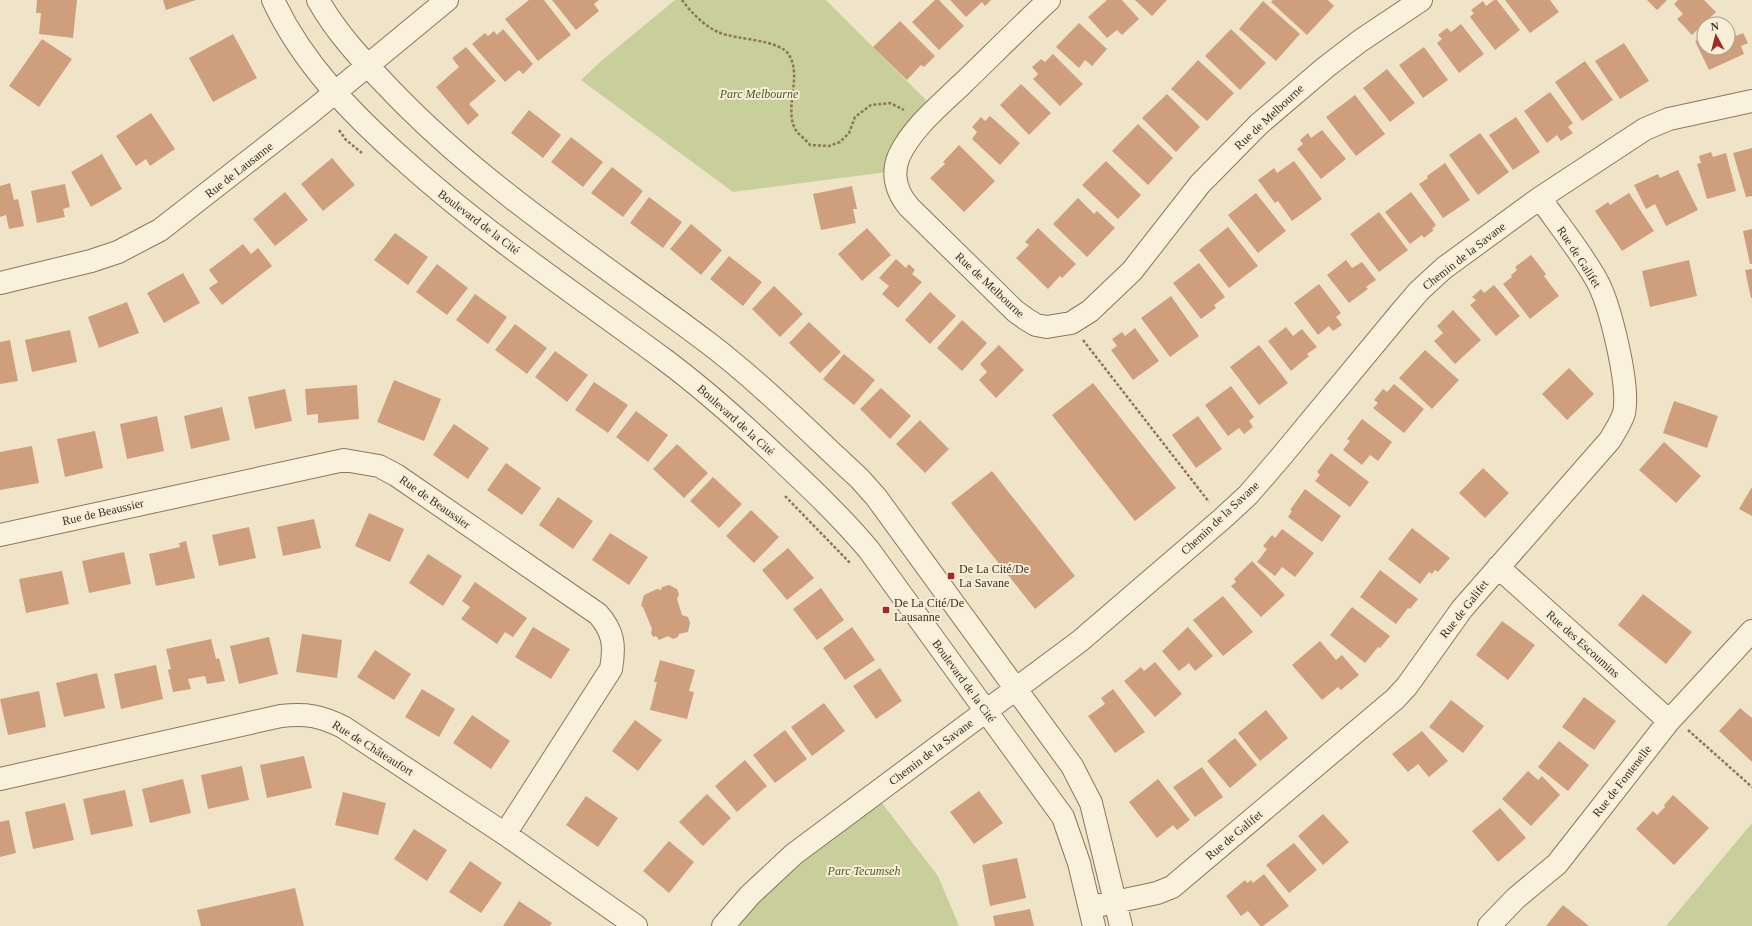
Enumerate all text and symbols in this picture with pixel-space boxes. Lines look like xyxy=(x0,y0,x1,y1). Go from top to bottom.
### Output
north arrow xyxy=(1696,16,1736,56)
text: N xyxy=(1710,20,1720,33)
street label: Rue de Melbourne xyxy=(1232,81,1306,153)
park label: Parc Melbourne xyxy=(719,87,799,101)
street label: Rue de Lausanne xyxy=(202,139,276,201)
street label: Boulevard de la Cité xyxy=(435,187,523,257)
street label: Chemin de la Savane xyxy=(1420,219,1508,293)
street label: Rue de Galifet xyxy=(1554,224,1604,291)
street label: Rue de Melbourne xyxy=(953,249,1027,321)
street label: Boulevard de la Cité xyxy=(695,382,777,458)
street label: Rue de Beaussier xyxy=(397,472,473,532)
street label: Chemin de la Savane xyxy=(1178,478,1262,558)
street label: Rue de Beaussier xyxy=(61,496,145,528)
place label: De La Cité/De La Savane xyxy=(959,562,1029,590)
marker: De La Cité/De La Savane xyxy=(946,571,956,581)
street label: Rue de Galifet xyxy=(1437,577,1491,641)
place label: De La Cité/De Lausanne xyxy=(894,596,964,624)
marker: De La Cité/De Lausanne xyxy=(881,605,891,615)
street label: Rue des Escoumins xyxy=(1543,607,1623,681)
street label: Boulevard de la Cité xyxy=(929,637,999,725)
street label: Chemin de la Savane xyxy=(886,716,976,788)
street label: Rue de Châteaufort xyxy=(330,717,417,779)
street label: Rue de Fontenelle xyxy=(1590,742,1654,820)
street label: Rue de Galifet xyxy=(1203,807,1266,863)
park label: Parc Tecumseh xyxy=(827,864,900,878)

